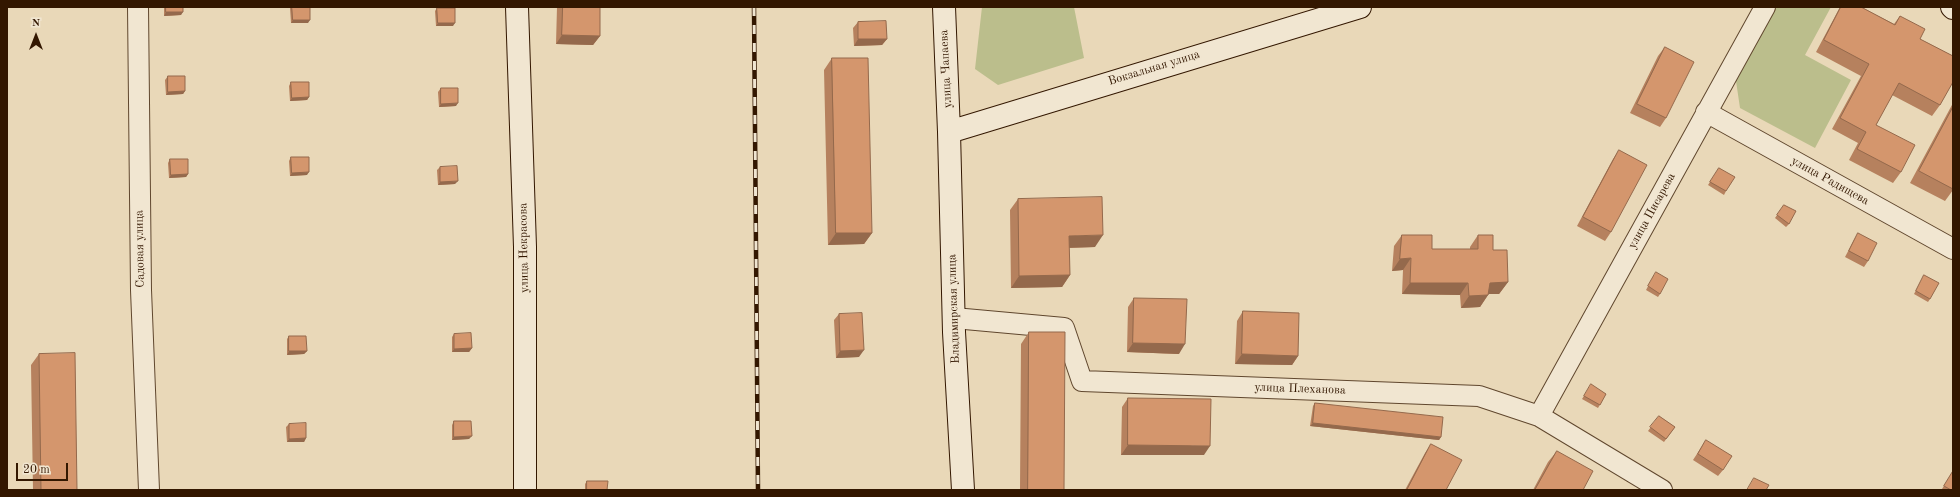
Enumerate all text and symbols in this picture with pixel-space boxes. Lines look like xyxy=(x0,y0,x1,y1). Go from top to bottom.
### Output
north arrow xyxy=(16,16,56,56)
text: N xyxy=(32,18,40,29)
street label: улица Чапаева xyxy=(937,29,955,109)
street label: Вокзальная улица xyxy=(1106,47,1202,89)
street label: улица Радищева xyxy=(1789,154,1871,208)
street label: улица Писарева xyxy=(1625,171,1679,251)
street label: улица Некрасова xyxy=(516,203,532,293)
street label: Садовая улица xyxy=(132,210,148,288)
street label: Владимирская улица xyxy=(945,254,963,364)
street label: улица Плеханова xyxy=(1254,380,1346,398)
scale bar xyxy=(18,455,70,481)
text: 20 m xyxy=(23,464,50,476)

